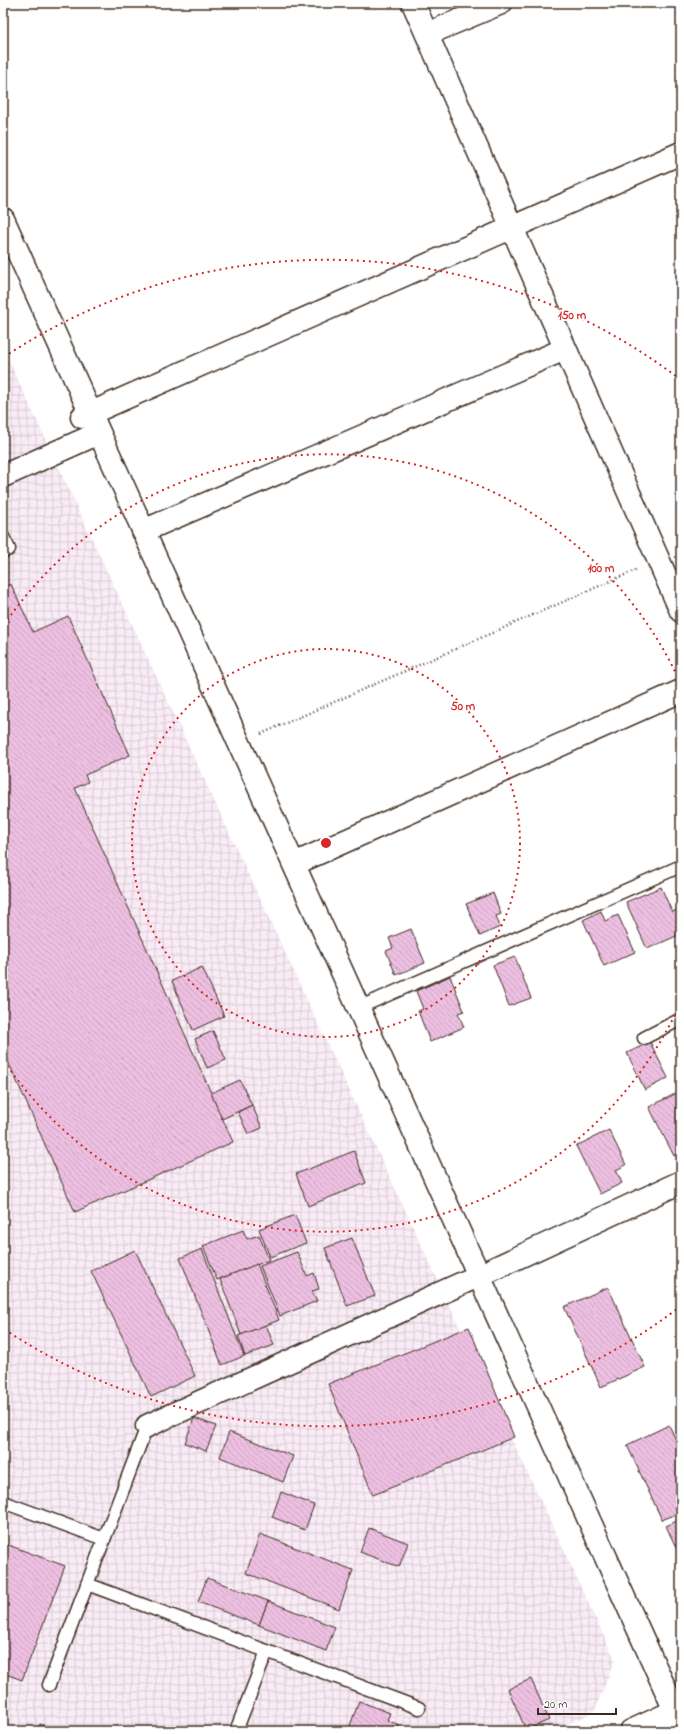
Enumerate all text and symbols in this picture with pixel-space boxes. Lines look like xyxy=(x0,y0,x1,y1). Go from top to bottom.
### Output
text: 150 m xyxy=(558,307,587,325)
text: 100 m xyxy=(588,560,615,578)
text: 50 m xyxy=(451,698,476,716)
centre of rings xyxy=(319,836,333,850)
scale bar xyxy=(538,1690,616,1716)
text: 20 m xyxy=(544,1696,567,1714)

